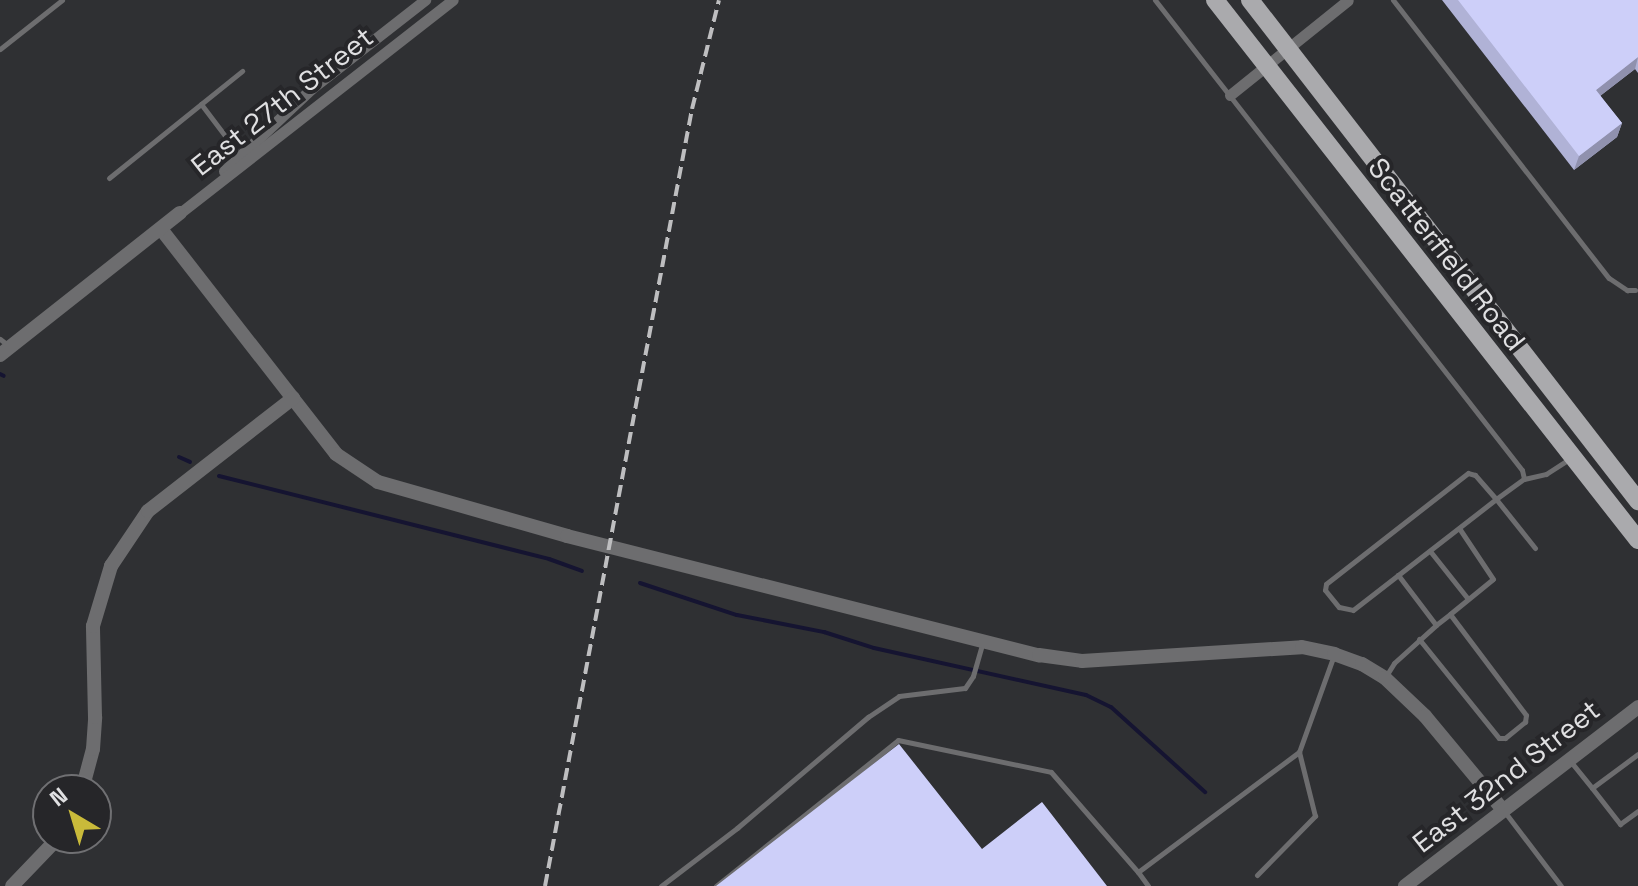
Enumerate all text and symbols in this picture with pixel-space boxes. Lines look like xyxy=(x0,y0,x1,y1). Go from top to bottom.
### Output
street label: East 27th Street xyxy=(184,20,380,182)
street label: Scatterfield Road xyxy=(1361,151,1533,357)
street label: East 32nd Street xyxy=(1406,693,1606,859)
north arrow xyxy=(32,774,112,854)
text: N xyxy=(44,781,73,812)

